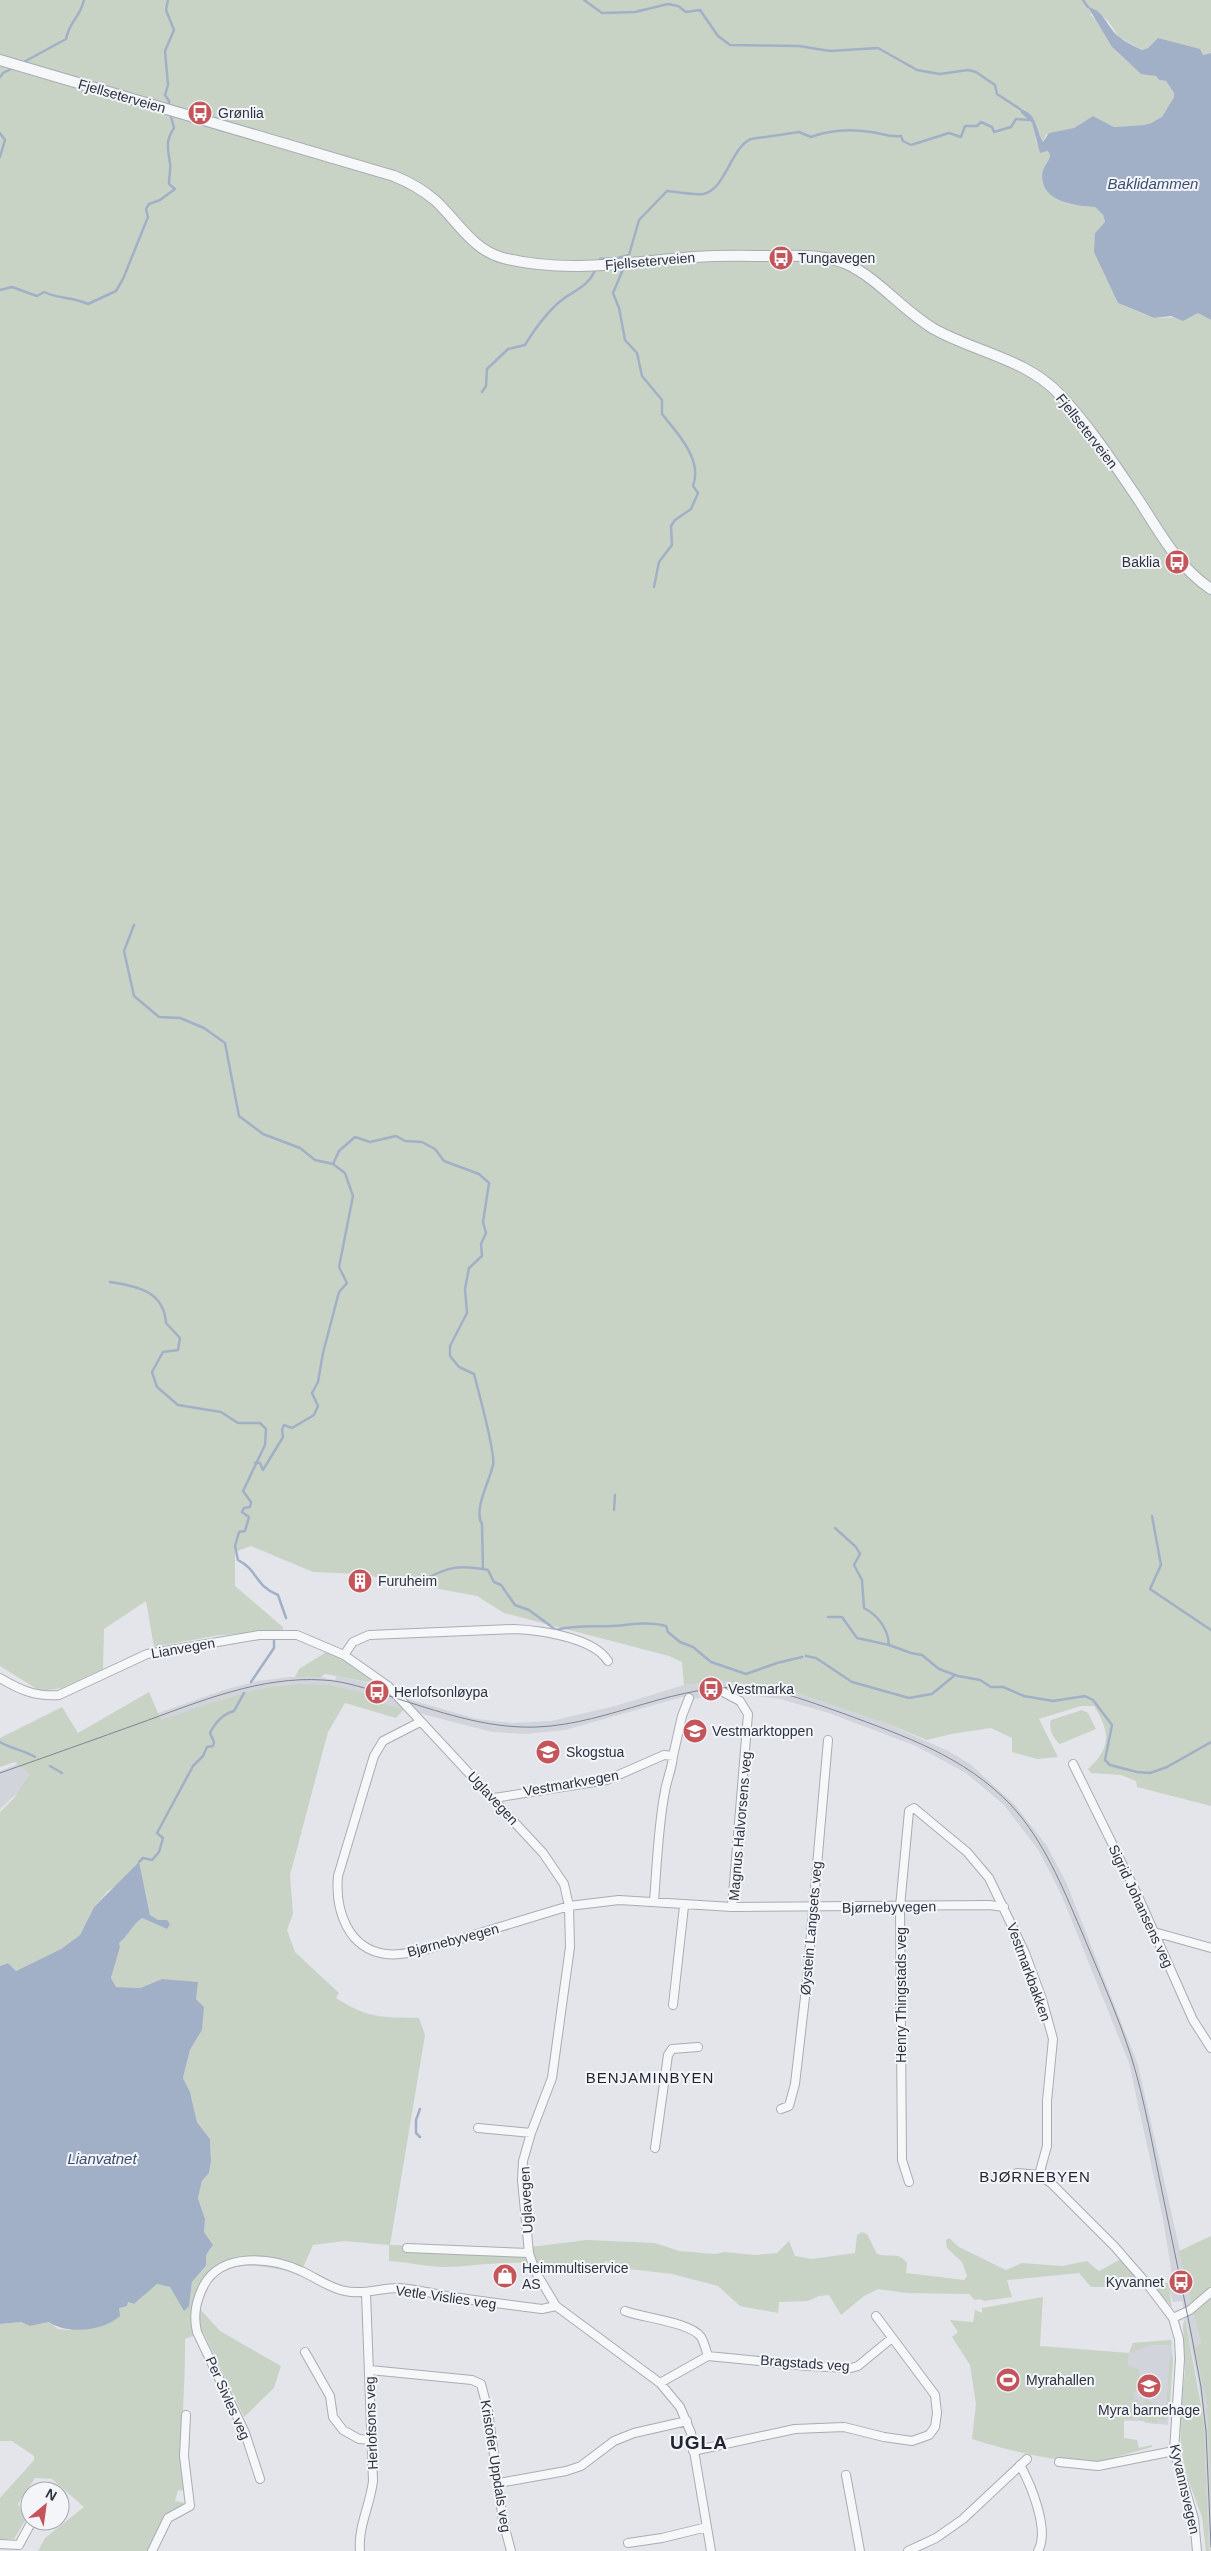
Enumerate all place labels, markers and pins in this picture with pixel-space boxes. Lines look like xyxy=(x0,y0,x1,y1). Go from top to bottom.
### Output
bus stop icon: Grønlia xyxy=(187,100,213,126)
place label: Grønlia xyxy=(218,105,264,121)
bus stop icon: Tungavegen xyxy=(768,245,794,271)
place label: Tungavegen xyxy=(798,250,875,266)
bus stop icon: Baklia xyxy=(1164,549,1190,575)
place label: Baklia xyxy=(1122,554,1160,570)
building icon: Furuheim xyxy=(347,1568,373,1594)
place label: Furuheim xyxy=(378,1573,437,1589)
bus stop icon: Vestmarka xyxy=(698,1676,724,1702)
bus stop icon: Herlofsonløypa xyxy=(364,1679,390,1705)
place label: Vestmarka xyxy=(728,1681,794,1697)
place label: Herlofsonløypa xyxy=(394,1684,488,1700)
school or university icon: Vestmarktoppen xyxy=(682,1718,708,1744)
place label: Vestmarktoppen xyxy=(712,1723,813,1739)
school or university icon: Skogstua xyxy=(535,1739,561,1765)
place label: Skogstua xyxy=(566,1744,625,1760)
place label: Heimmultiservice AS xyxy=(522,2260,629,2292)
shop icon: Heimmultiservice AS xyxy=(492,2263,518,2289)
bus stop icon: Kyvannet xyxy=(1168,2269,1194,2295)
place label: Kyvannet xyxy=(1106,2274,1164,2290)
sports icon: Myrahallen xyxy=(995,2367,1021,2393)
place label: Myrahallen xyxy=(1026,2372,1094,2388)
school or university icon: Myra barnehage xyxy=(1136,2373,1162,2399)
place label: Myra barnehage xyxy=(1098,2402,1200,2418)

